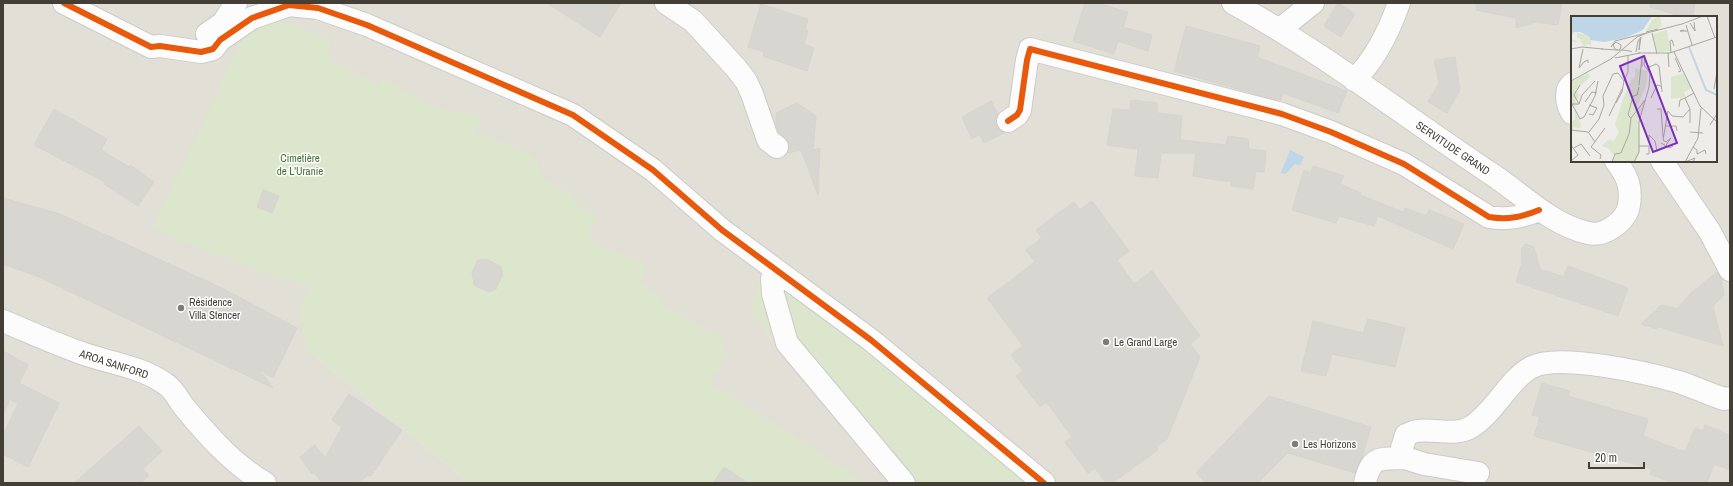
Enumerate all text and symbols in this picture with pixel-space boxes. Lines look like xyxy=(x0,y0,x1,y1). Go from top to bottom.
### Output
inset map xyxy=(1571,16,1717,162)
street label: SERVITUDE GRAND xyxy=(1413,118,1493,178)
park label: Cimetière de L'Uranie xyxy=(277,151,323,178)
place label: Résidence Villa Stencer xyxy=(189,295,240,322)
marker: Résidence Villa Stencer xyxy=(176,303,186,313)
place label: Le Grand Large xyxy=(1114,335,1177,349)
marker: Le Grand Large xyxy=(1101,337,1111,347)
street label: AROA SANFORD xyxy=(77,346,150,382)
place label: Les Horizons xyxy=(1303,437,1357,451)
marker: Les Horizons xyxy=(1290,439,1300,449)
scale bar xyxy=(1589,444,1644,470)
text: 20 m xyxy=(1595,450,1617,466)

